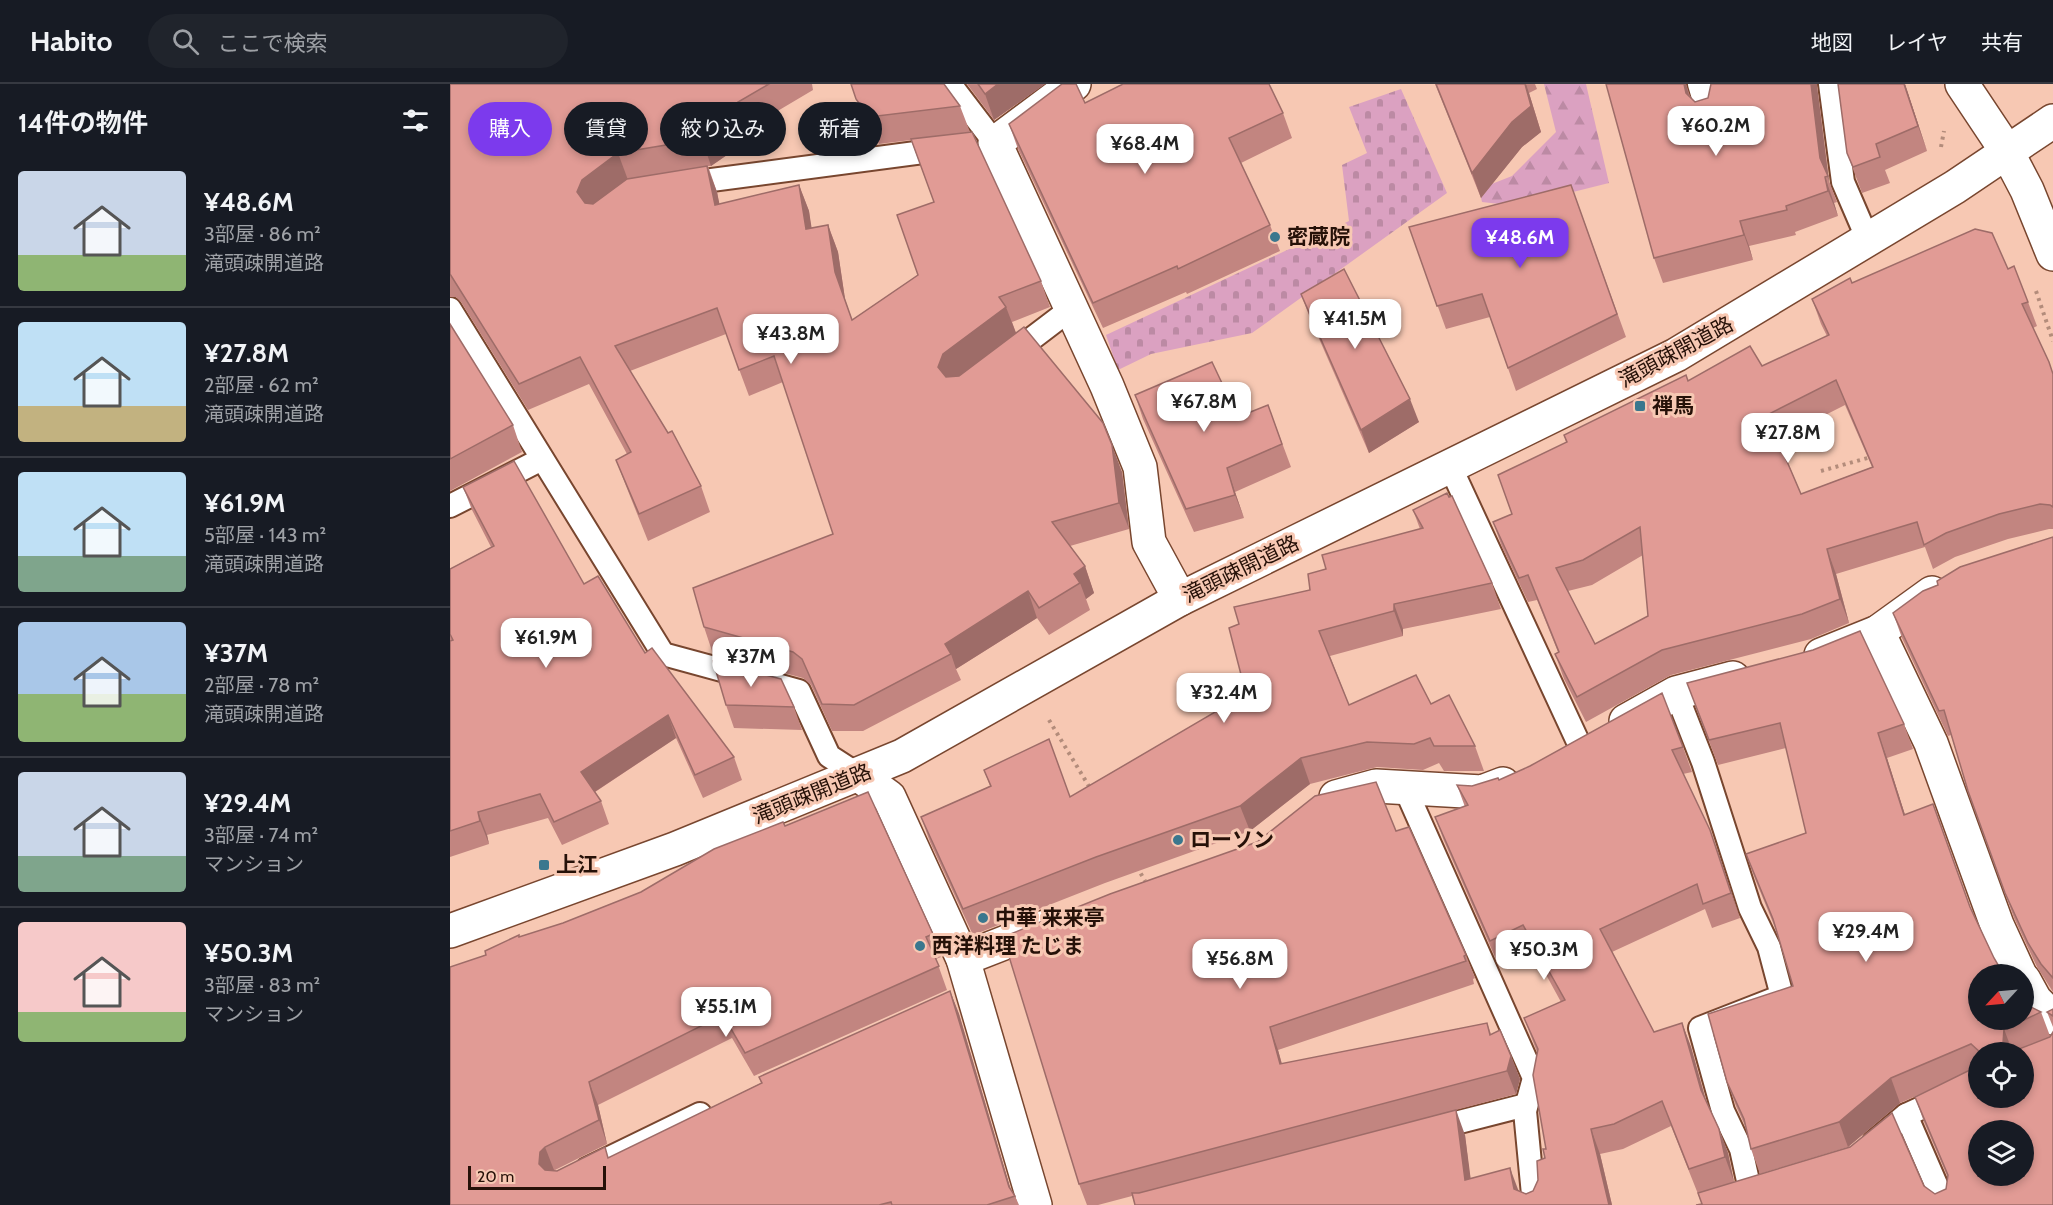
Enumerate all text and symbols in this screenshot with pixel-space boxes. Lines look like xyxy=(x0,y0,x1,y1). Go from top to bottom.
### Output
search box xyxy=(148,14,568,68)
text: Habito xyxy=(30,24,112,58)
icon: search xyxy=(169,25,202,58)
text: ここで検索 xyxy=(217,30,327,57)
text: 地図 xyxy=(1811,30,1853,55)
text: レイヤ xyxy=(1886,30,1948,55)
text: 共有 xyxy=(1981,30,2023,55)
chip: 購入 xyxy=(468,102,552,156)
chip: 賃貸 xyxy=(564,102,648,156)
chip: 絞り込み xyxy=(660,102,786,156)
chip: 新着 xyxy=(798,102,882,156)
icon: filters xyxy=(399,104,432,137)
pin: ¥60.2M xyxy=(1667,106,1765,157)
text: 14件の物件 xyxy=(18,107,148,139)
text: ¥60.2M xyxy=(1682,113,1750,137)
pin: ¥68.4M xyxy=(1096,124,1194,175)
text: ¥68.4M xyxy=(1111,131,1179,155)
text: ¥48.6M xyxy=(204,186,294,218)
icon: home xyxy=(66,195,138,267)
pin: ¥48.6M xyxy=(1471,218,1569,269)
text: 3部屋 · 86 m² xyxy=(204,222,321,246)
place label: 密蔵院 xyxy=(1287,224,1350,249)
text: ¥48.6M xyxy=(1486,225,1554,249)
marker: 密蔵院 xyxy=(1268,230,1282,244)
text: 滝頭疎開道路 xyxy=(204,251,324,275)
pin: ¥41.5M xyxy=(1306,299,1404,350)
text: ¥41.5M xyxy=(1323,306,1387,330)
street label: 滝頭疎開道路 xyxy=(1614,311,1737,392)
pin: ¥43.8M xyxy=(742,314,840,365)
text: ¥43.8M xyxy=(757,321,825,345)
text: ¥27.8M xyxy=(204,337,289,369)
icon: home xyxy=(66,346,138,418)
text: 2部屋 · 62 m² xyxy=(204,373,319,397)
pin: ¥67.8M xyxy=(1155,382,1253,433)
text: ¥67.8M xyxy=(1171,389,1237,413)
place label: 禅馬 xyxy=(1652,393,1694,418)
marker: 禅馬 xyxy=(1633,399,1647,413)
text: 滝頭疎開道路 xyxy=(204,402,324,426)
pin: ¥27.8M xyxy=(1739,413,1837,464)
text: ¥27.8M xyxy=(1755,420,1821,444)
text: ¥61.9M xyxy=(204,487,285,519)
icon: home xyxy=(66,496,138,568)
text: 5部屋 · 143 m² xyxy=(204,523,326,547)
street label: 滝頭疎開道路 xyxy=(1179,530,1303,607)
text: 滝頭疎開道路 xyxy=(204,552,324,576)
pin: ¥61.9M xyxy=(497,618,595,669)
text: ¥61.9M xyxy=(515,625,577,649)
text: ¥37M xyxy=(204,637,268,669)
pin: ¥37M xyxy=(715,637,787,688)
text: ¥37M xyxy=(726,644,776,668)
icon: home xyxy=(66,646,138,718)
text: 2部屋 · 78 m² xyxy=(204,673,319,697)
pin: ¥32.4M xyxy=(1175,673,1273,724)
text: ¥32.4M xyxy=(1191,680,1257,704)
text: 滝頭疎開道路 xyxy=(204,702,324,726)
street label: 滝頭疎開道路 xyxy=(749,758,875,829)
text: ¥29.4M xyxy=(204,787,291,819)
icon: home xyxy=(66,796,138,868)
text: 3部屋 · 74 m² xyxy=(204,823,318,847)
place label: ローソン xyxy=(1190,827,1274,852)
marker: ローソン xyxy=(1171,833,1185,847)
text: マンション xyxy=(204,852,304,876)
place label: 上江 xyxy=(556,852,598,877)
marker: 上江 xyxy=(537,858,551,872)
place label: 中華 来来亭 xyxy=(995,905,1105,930)
marker: 中華 来来亭 xyxy=(976,911,990,925)
pin: ¥29.4M xyxy=(1817,912,1915,963)
text: ¥29.4M xyxy=(1832,919,1900,943)
pin: ¥50.3M xyxy=(1495,930,1593,981)
place label: 西洋料理 たじま xyxy=(932,933,1084,958)
text: ¥50.3M xyxy=(204,937,293,969)
text: ¥50.3M xyxy=(1510,937,1578,961)
marker: 西洋料理 たじま xyxy=(913,939,927,953)
pin: ¥56.8M xyxy=(1191,939,1289,990)
icon: home xyxy=(66,946,138,1018)
text: ¥56.8M xyxy=(1206,946,1274,970)
north arrow xyxy=(1968,964,2034,1030)
map controls xyxy=(1968,964,2034,1186)
text: 3部屋 · 83 m² xyxy=(204,973,320,997)
pin: ¥55.1M xyxy=(677,987,775,1038)
text: ¥55.1M xyxy=(695,994,757,1018)
text: マンション xyxy=(204,1002,304,1026)
button: locate xyxy=(1968,1042,2034,1108)
button: layers xyxy=(1968,1120,2034,1186)
scale bar xyxy=(468,1163,606,1190)
text: 20 m xyxy=(477,1167,514,1186)

